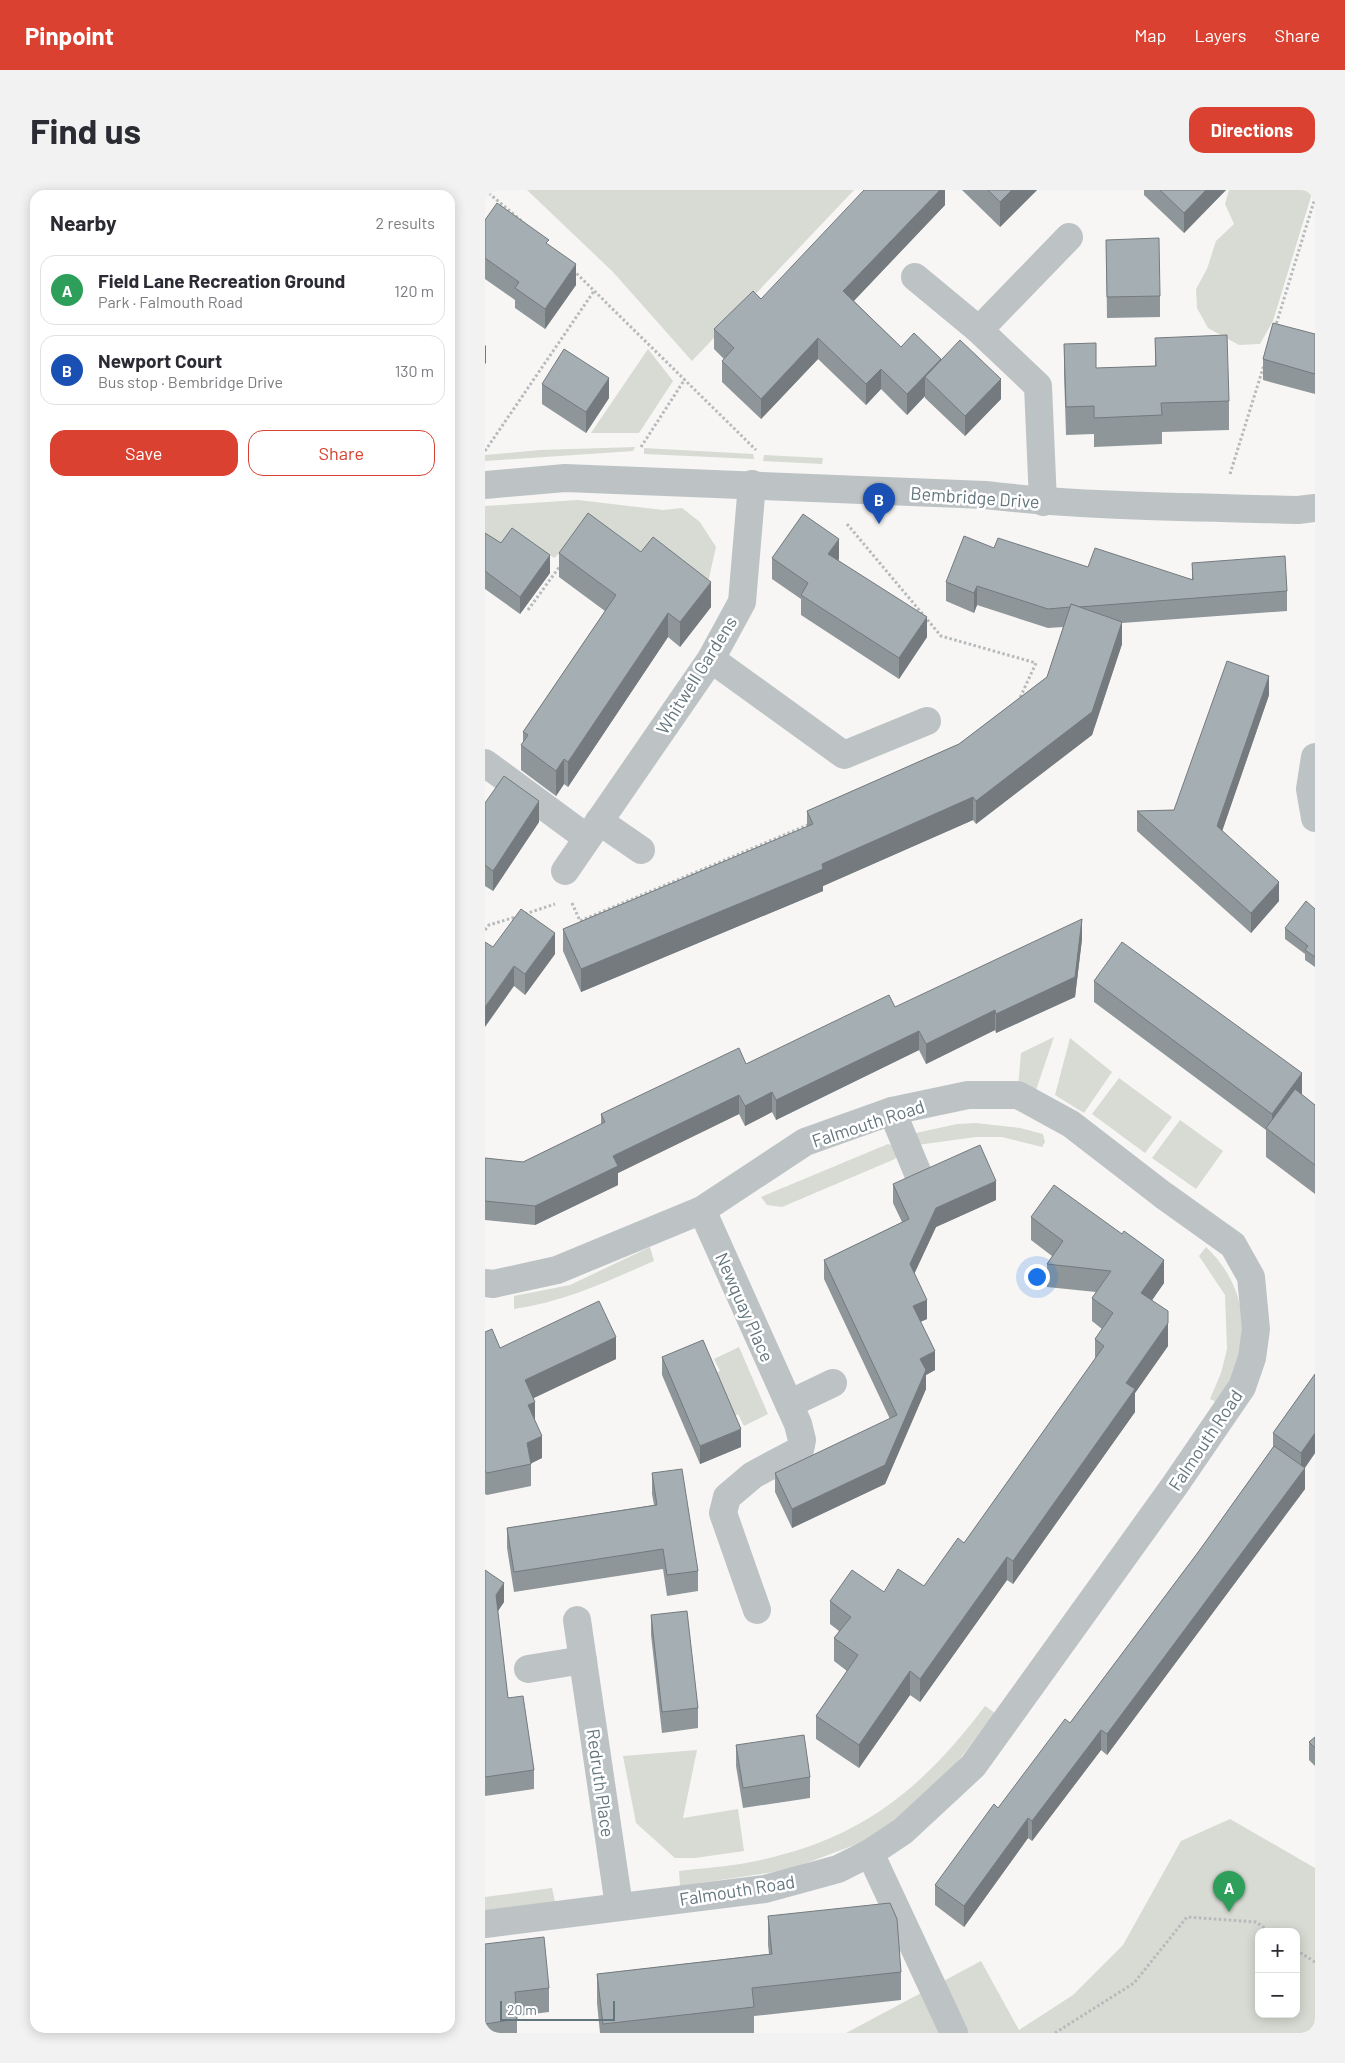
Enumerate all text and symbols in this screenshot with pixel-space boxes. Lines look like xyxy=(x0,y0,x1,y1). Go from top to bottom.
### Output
text: Pinpoint xyxy=(25,21,114,50)
text: Map xyxy=(1134,24,1166,46)
text: Layers xyxy=(1194,24,1247,46)
text: Share xyxy=(1275,24,1320,46)
button: Directions xyxy=(1189,107,1315,153)
text: Find us xyxy=(30,109,141,151)
text: Nearby xyxy=(50,210,116,235)
text: 2 results xyxy=(376,213,435,232)
text: Field Lane Recreation Ground xyxy=(98,269,345,292)
text: A xyxy=(62,281,72,300)
text: 120 m xyxy=(394,281,434,300)
text: Park · Falmouth Road xyxy=(98,292,243,311)
text: Newport Court xyxy=(98,349,222,372)
text: B xyxy=(62,361,72,380)
text: 130 m xyxy=(395,361,434,380)
text: Bus stop · Bembridge Drive xyxy=(98,372,283,391)
button: Save xyxy=(50,430,238,476)
button: Share xyxy=(248,430,435,476)
street label: Bembridge Drive xyxy=(910,482,1040,512)
pin: B xyxy=(863,483,895,524)
street label: Whitwell Gardens xyxy=(651,612,741,738)
street label: Falmouth Road xyxy=(809,1094,927,1152)
street label: Newquay Place xyxy=(711,1249,779,1365)
your location xyxy=(1024,1264,1050,1290)
street label: Falmouth Road xyxy=(1163,1385,1247,1495)
street label: Redruth Place xyxy=(582,1727,620,1839)
street label: Falmouth Road xyxy=(678,1870,796,1910)
pin: A xyxy=(1213,1871,1245,1912)
map controls xyxy=(1255,1928,1300,2018)
button: + xyxy=(1255,1928,1300,1973)
button: − xyxy=(1255,1973,1300,2018)
scale bar xyxy=(500,1998,615,2021)
text: 20 m xyxy=(507,2001,537,2018)

